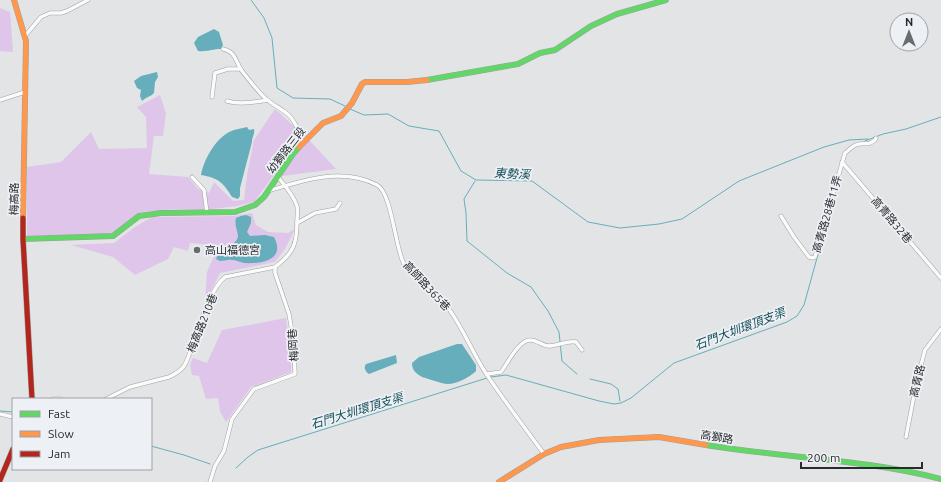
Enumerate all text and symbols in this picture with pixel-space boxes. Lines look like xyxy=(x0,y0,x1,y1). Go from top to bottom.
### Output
north arrow xyxy=(889,12,929,52)
text: N xyxy=(905,16,913,28)
street label: 幼獅路三段 xyxy=(264,125,308,175)
water label: 東勢溪 xyxy=(494,166,532,181)
street label: 高青路28巷11弄 xyxy=(810,174,844,254)
street label: 梅高路 xyxy=(8,182,20,216)
street label: 高青路32巷 xyxy=(869,195,915,245)
place label: 高山福德宮 xyxy=(205,244,260,256)
marker: 高山福德宮 xyxy=(192,245,202,255)
street label: 高師路365巷 xyxy=(401,259,453,313)
street label: 梅高路210巷 xyxy=(185,292,219,354)
water label: 石門大圳環頂支渠 xyxy=(693,305,789,352)
street label: 梅岡巷 xyxy=(286,328,300,362)
street label: 高青路 xyxy=(907,364,927,398)
water label: 石門大圳環頂支渠 xyxy=(309,390,407,431)
legend xyxy=(12,398,152,470)
text: Fast xyxy=(48,407,70,420)
text: Slow xyxy=(48,427,74,440)
street label: 高獅路 xyxy=(700,428,734,446)
scale bar xyxy=(801,444,922,470)
text: Jam xyxy=(48,447,70,460)
text: 200 m xyxy=(807,451,840,464)

